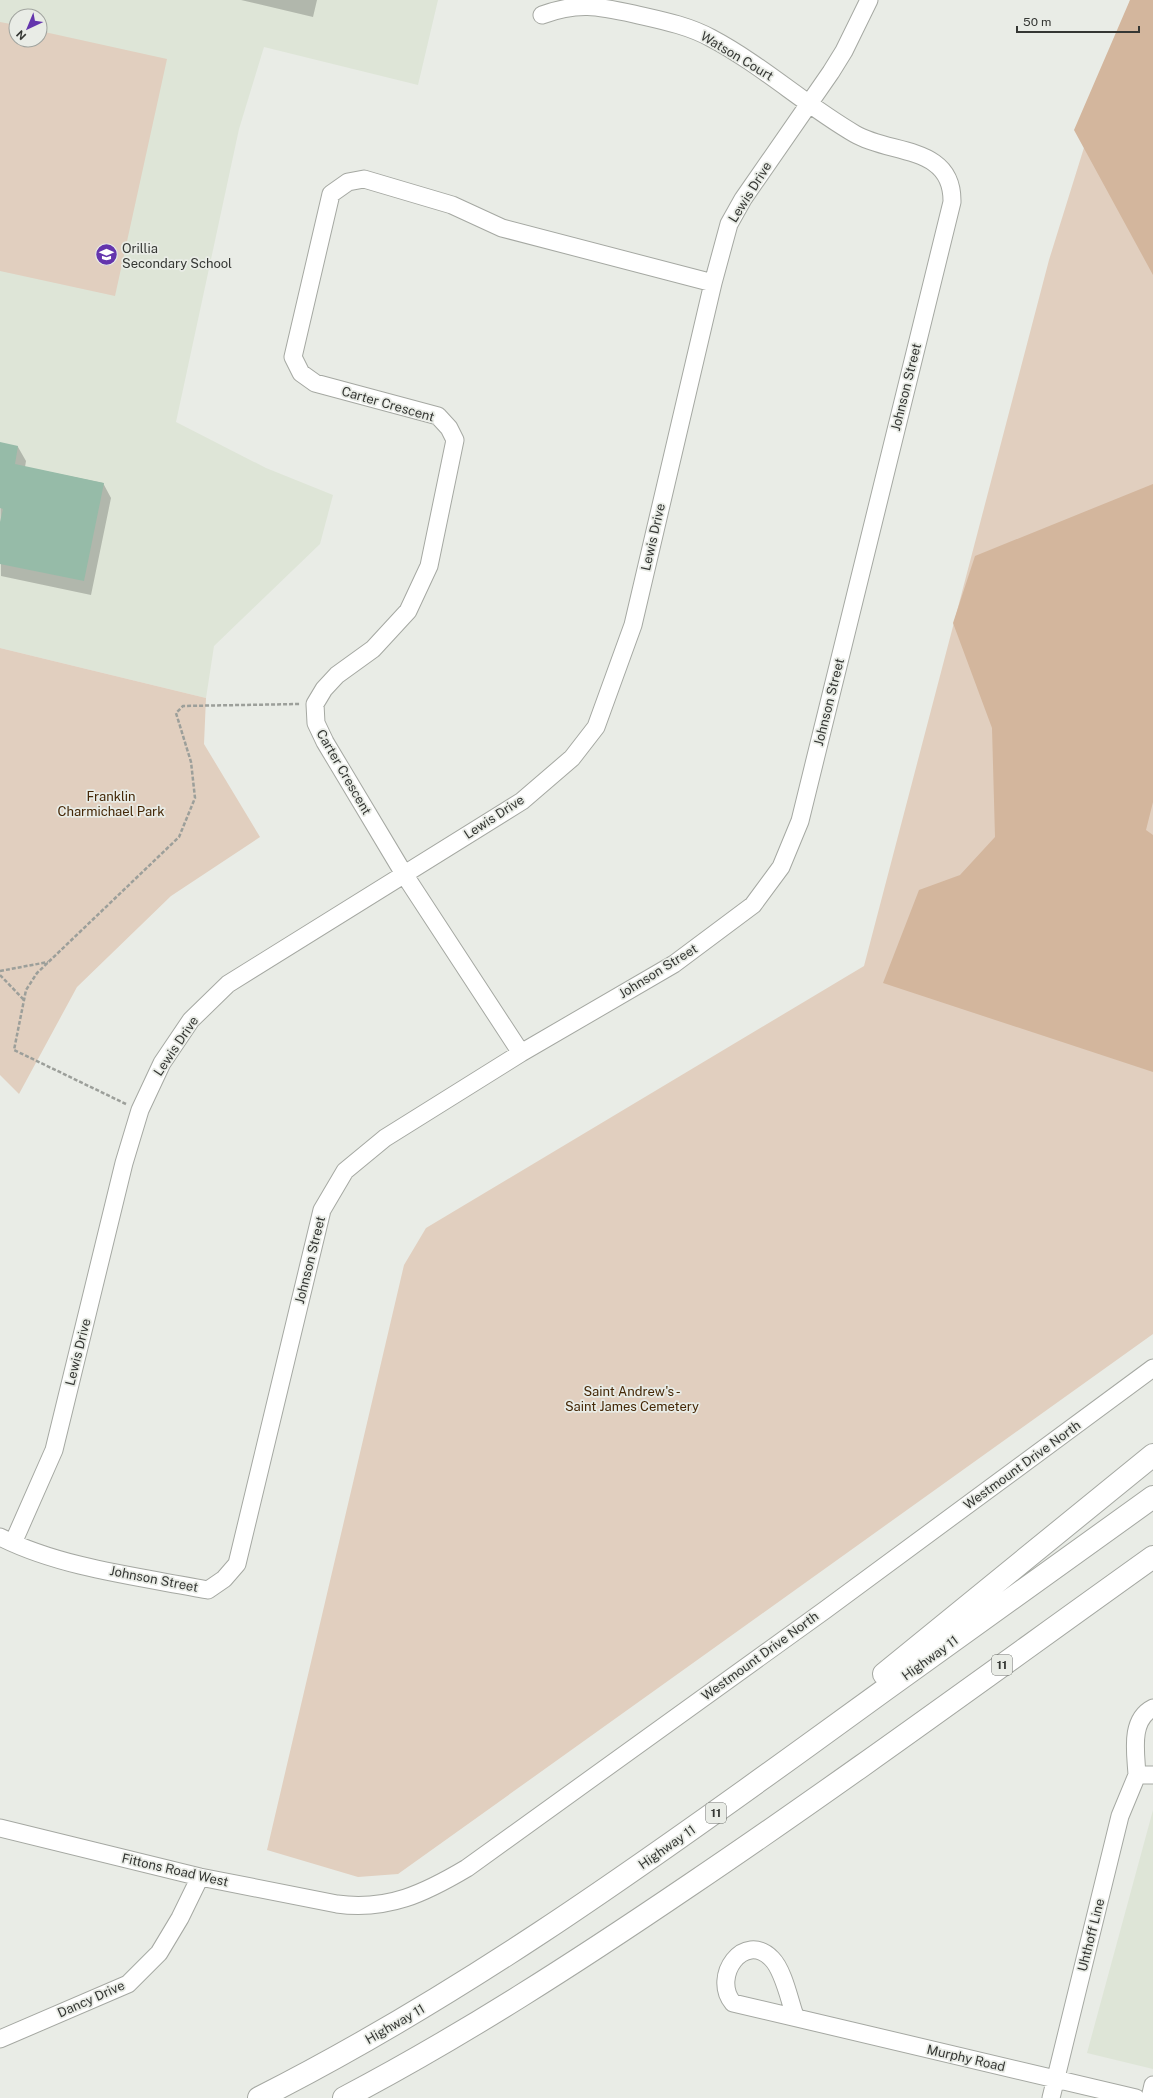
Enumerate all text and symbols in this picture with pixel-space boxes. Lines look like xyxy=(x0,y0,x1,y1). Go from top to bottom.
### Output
north arrow xyxy=(8,8,48,48)
scale bar xyxy=(1017,8,1139,34)
text: 50 m xyxy=(1023,15,1051,29)
text: N xyxy=(14,28,28,42)
street label: Watson Court xyxy=(698,28,776,84)
street label: Lewis Drive xyxy=(725,159,775,225)
place label: Orillia Secondary School xyxy=(122,241,232,271)
school or university icon: Orillia Secondary School xyxy=(93,242,119,268)
street label: Johnson Street xyxy=(888,342,924,432)
street label: Carter Crescent xyxy=(340,384,436,424)
street label: Lewis Drive xyxy=(638,502,668,572)
street label: Johnson Street xyxy=(811,657,847,747)
street label: Carter Crescent xyxy=(314,727,374,817)
park label: Franklin Charmichael Park xyxy=(58,789,164,819)
street label: Lewis Drive xyxy=(461,792,527,842)
street label: Johnson Street xyxy=(616,941,700,1001)
street label: Lewis Drive xyxy=(151,1013,201,1079)
street label: Johnson Street xyxy=(292,1215,328,1305)
street label: Lewis Drive xyxy=(62,1317,94,1387)
park label: Saint Andrew's - Saint James Cemetery xyxy=(565,1384,699,1414)
street label: Westmount Drive North xyxy=(961,1418,1083,1512)
street label: Johnson Street xyxy=(108,1563,200,1595)
street label: Westmount Drive North xyxy=(699,1609,821,1703)
street label: Highway 11 xyxy=(899,1632,961,1684)
road number: 11 xyxy=(992,1655,1012,1675)
road number: 11 xyxy=(706,1803,726,1823)
street label: Highway 11 xyxy=(636,1822,698,1872)
street label: Fittons Road West xyxy=(120,1850,230,1890)
street label: Uhthoff Line xyxy=(1075,1897,1107,1973)
street label: Dancy Drive xyxy=(55,1978,127,2020)
street label: Highway 11 xyxy=(363,2001,427,2047)
street label: Murphy Road xyxy=(925,2042,1007,2074)

